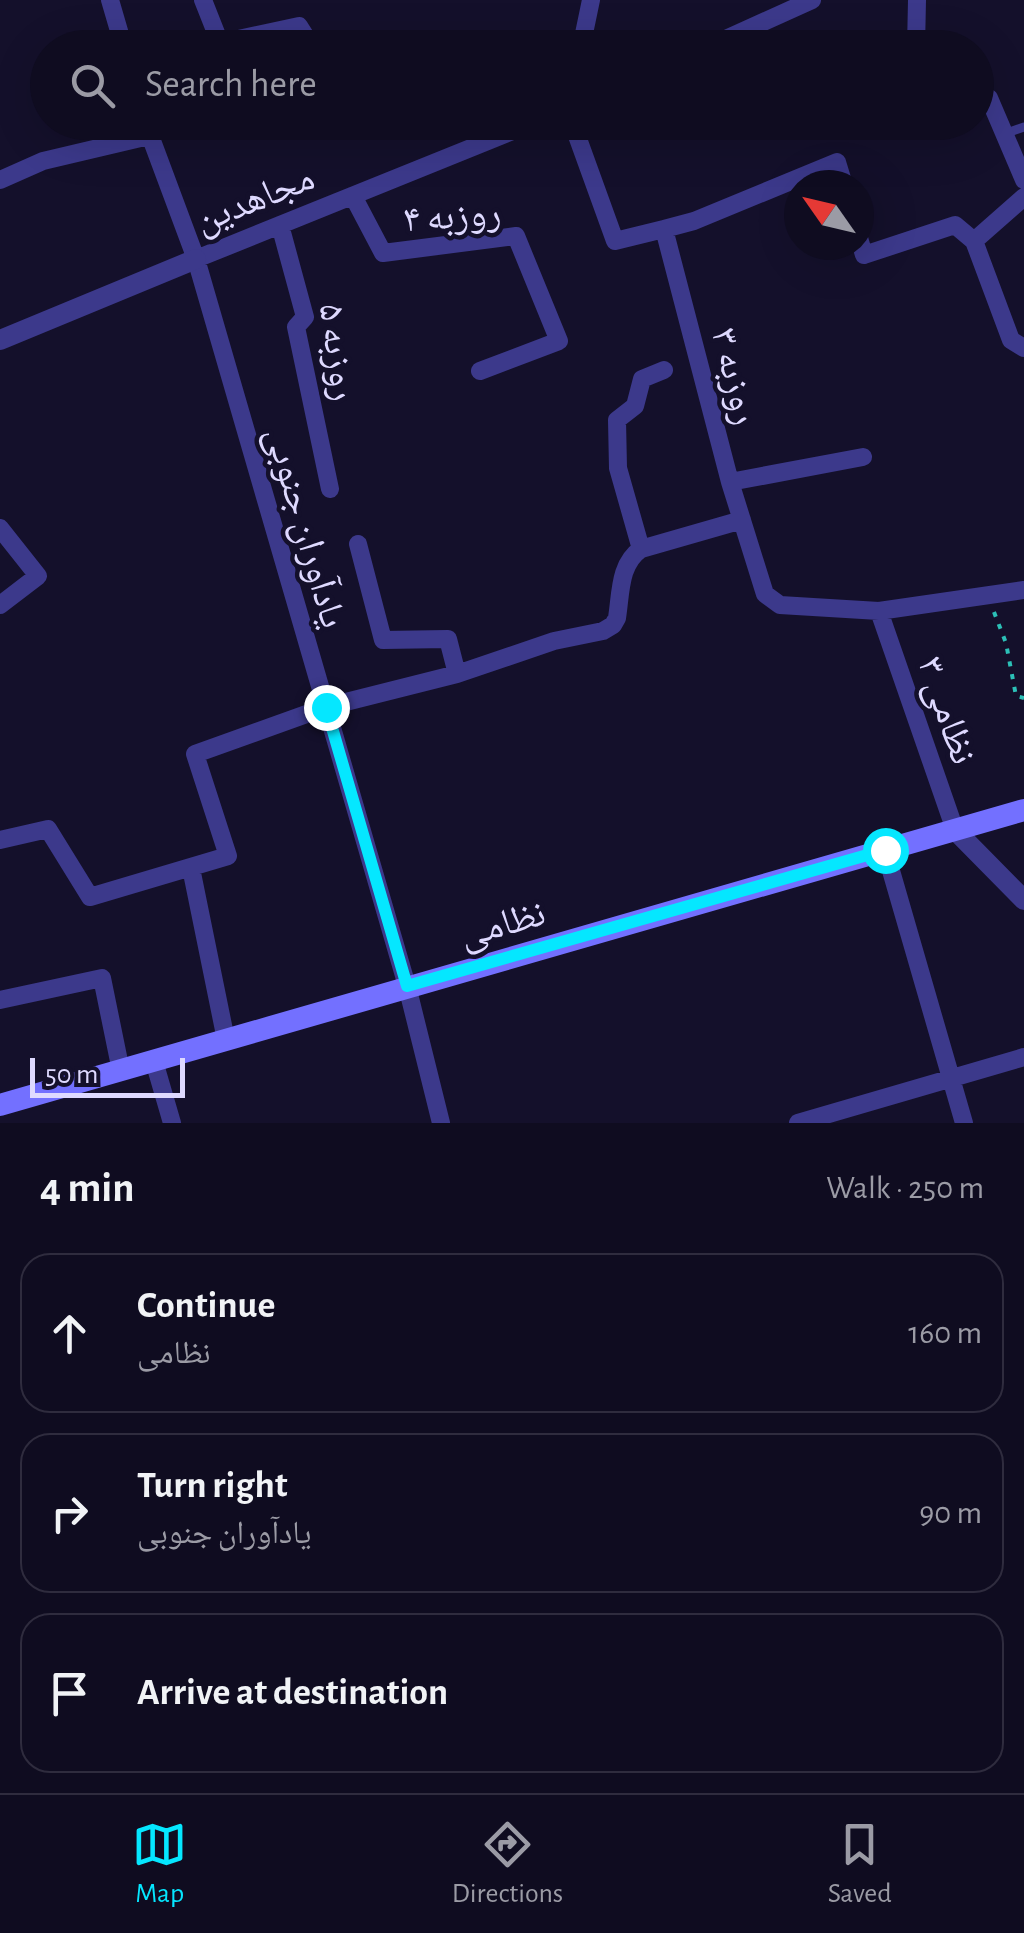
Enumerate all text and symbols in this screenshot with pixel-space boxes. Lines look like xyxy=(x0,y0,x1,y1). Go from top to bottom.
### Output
search box xyxy=(30,30,994,140)
icon: search xyxy=(65,58,120,113)
text: Search here xyxy=(145,66,317,104)
street label: مجاهدین xyxy=(190,159,320,243)
north arrow xyxy=(784,170,874,260)
street label: روزبه ۴ xyxy=(402,195,502,240)
street label: روزبه ۵ xyxy=(311,301,363,404)
street label: روزبه ۳ xyxy=(704,324,764,429)
street label: یادآوران جنوبی xyxy=(256,423,352,633)
street label: ۳ نظامی xyxy=(908,652,982,770)
route end xyxy=(304,685,350,731)
route start xyxy=(863,828,909,874)
street label: نظامی xyxy=(455,895,550,957)
scale bar xyxy=(30,1053,185,1098)
text: 50 m xyxy=(45,1061,99,1089)
text: 4 min xyxy=(40,1167,135,1209)
text: Walk · 250 m xyxy=(826,1172,984,1204)
text: Continue xyxy=(137,1287,275,1325)
icon: ahead xyxy=(42,1306,97,1361)
text: 160 m xyxy=(908,1317,982,1349)
text: نظامی xyxy=(137,1337,211,1369)
text: Turn right xyxy=(137,1467,287,1505)
icon: right xyxy=(42,1486,97,1541)
text: 90 m xyxy=(919,1497,982,1529)
text: یادآوران جنوبی xyxy=(137,1517,311,1549)
icon: arrive xyxy=(42,1666,97,1721)
text: Arrive at destination xyxy=(137,1674,448,1712)
tab: Map xyxy=(132,1817,187,1911)
tab: Directions xyxy=(452,1817,563,1911)
tab: Saved xyxy=(828,1817,892,1911)

